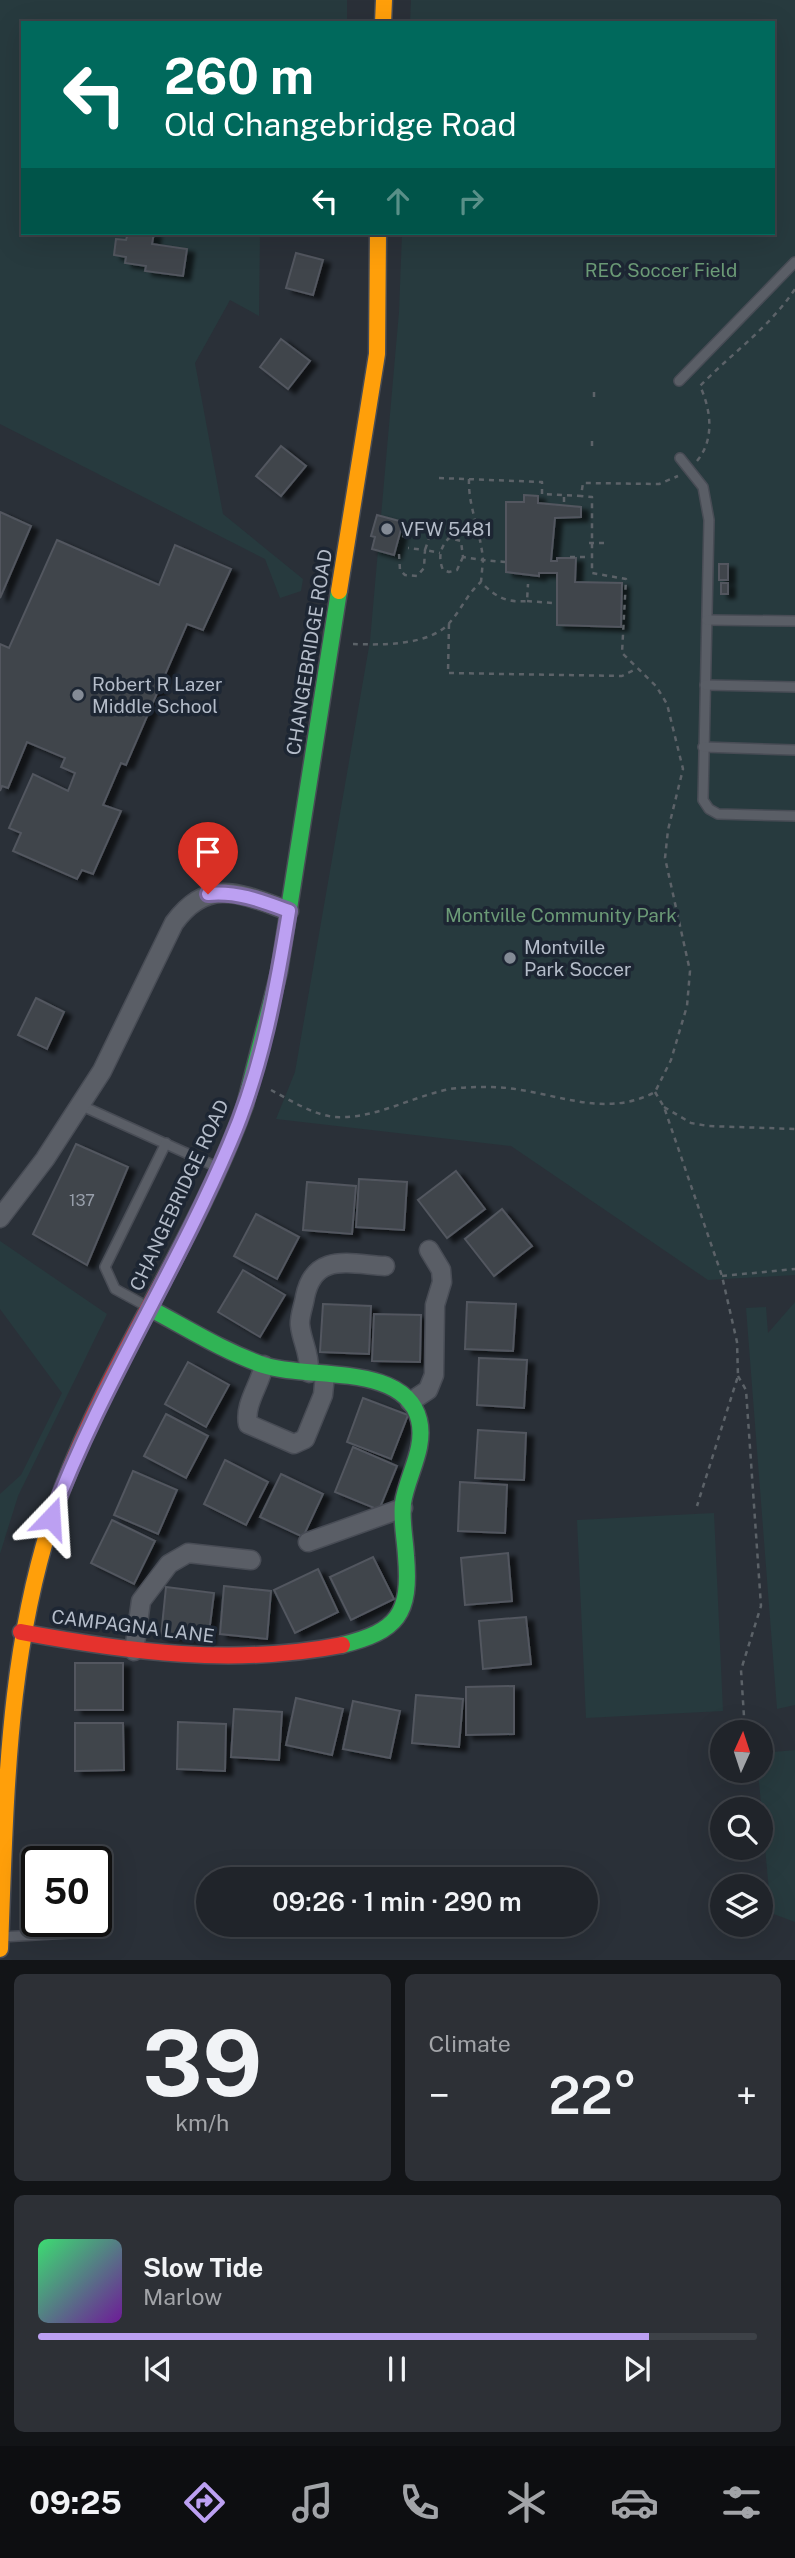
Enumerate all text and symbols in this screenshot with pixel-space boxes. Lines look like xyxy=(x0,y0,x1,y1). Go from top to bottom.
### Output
text: 260 m xyxy=(164,47,314,105)
icon: left xyxy=(49,49,140,140)
text: Old Changebridge Road xyxy=(164,106,517,143)
icon: left xyxy=(306,182,344,220)
icon: ahead xyxy=(379,182,417,220)
icon: right xyxy=(452,182,490,220)
park label: REC Soccer Field xyxy=(585,259,737,281)
place label: VFW 5481 xyxy=(401,518,492,540)
marker: VFW 5481 xyxy=(379,521,395,537)
street label: CHANGEBRIDGE ROAD xyxy=(282,547,336,757)
place label: Robert R Lazer Middle School xyxy=(92,673,222,717)
marker: Robert R Lazer Middle School xyxy=(70,687,86,703)
pin xyxy=(178,822,238,894)
icon: arrive xyxy=(189,833,227,871)
park label: Montville Community Park xyxy=(445,904,677,926)
place label: Montville Park Soccer xyxy=(524,936,631,980)
marker: Montville Park Soccer xyxy=(502,950,518,966)
street label: CHANGEBRIDGE ROAD xyxy=(125,1096,233,1294)
house number: 137 xyxy=(69,1191,95,1210)
position arrow xyxy=(14,1481,88,1555)
street label: CAMPAGNA LANE xyxy=(50,1605,216,1647)
north arrow xyxy=(710,1720,774,1783)
map controls xyxy=(710,1720,773,1937)
button: search xyxy=(710,1797,773,1860)
speed limit sign: 50 xyxy=(21,1846,112,1937)
button: layers xyxy=(710,1874,773,1937)
text: 09:26 · 1 min · 290 m xyxy=(272,1886,522,1917)
text: 39 xyxy=(142,2010,262,2116)
text: Climate xyxy=(429,2030,511,2057)
text: 22° xyxy=(548,2065,637,2126)
text: − xyxy=(429,2073,450,2118)
text: + xyxy=(736,2073,757,2118)
text: km/h xyxy=(175,2109,229,2136)
text: Slow Tide xyxy=(143,2252,263,2283)
text: Marlow xyxy=(143,2283,222,2310)
icon: previous xyxy=(139,2350,177,2388)
icon: pause xyxy=(378,2350,416,2388)
icon: next xyxy=(618,2350,656,2388)
icon: directions xyxy=(180,2478,229,2527)
icon: music xyxy=(288,2478,337,2527)
icon: phone xyxy=(395,2478,444,2527)
icon: climate xyxy=(502,2478,551,2527)
icon: car xyxy=(610,2478,659,2527)
icon: filters xyxy=(717,2478,766,2527)
text: 09:25 xyxy=(29,2484,122,2521)

